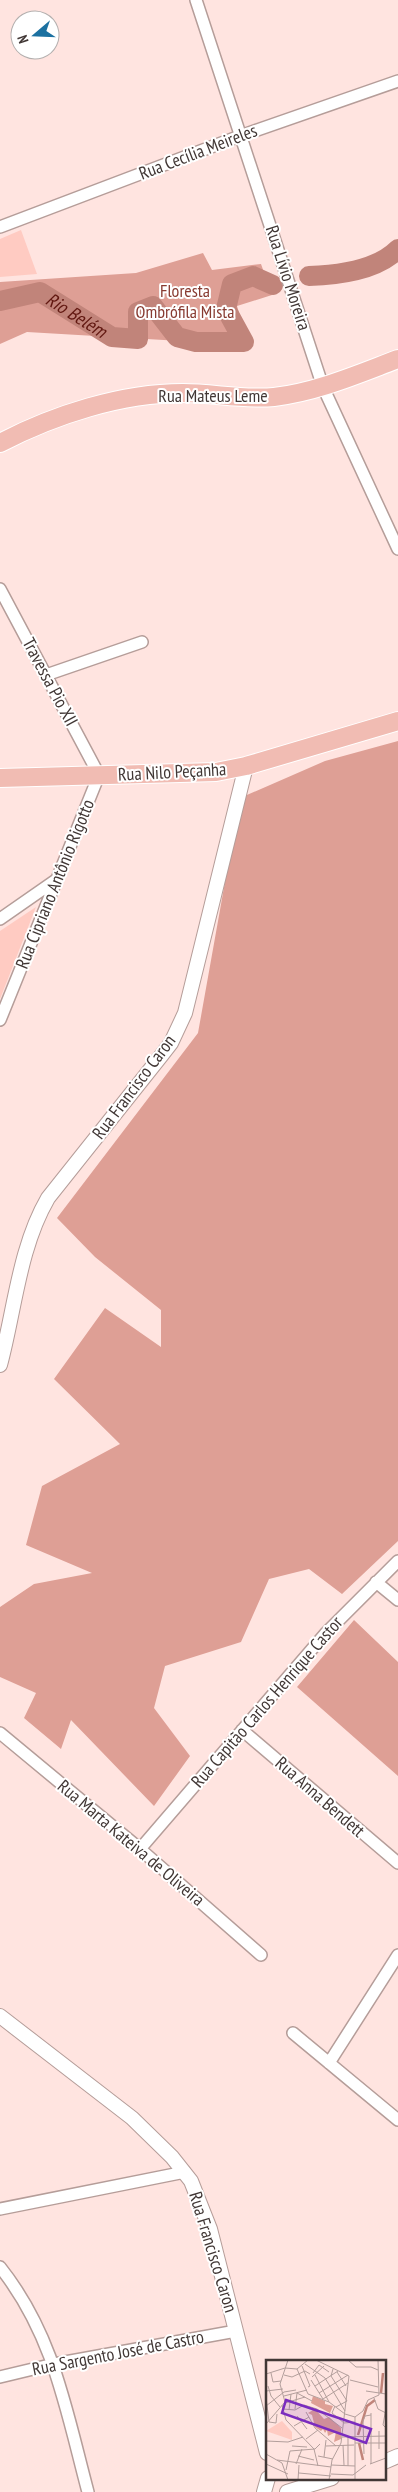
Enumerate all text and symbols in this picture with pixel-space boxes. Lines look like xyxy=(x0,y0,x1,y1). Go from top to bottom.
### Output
north arrow xyxy=(10,10,60,60)
text: N xyxy=(13,33,32,46)
street label: Rua Cecília Meireles xyxy=(135,118,260,185)
street label: Rua Lívio Moreira xyxy=(261,222,316,333)
park label: Floresta Ombrófila Mista xyxy=(136,279,234,323)
water label: Rio Belém xyxy=(42,287,113,344)
street label: Rua Mateus Leme xyxy=(158,384,268,407)
street label: Travessa Pio XII xyxy=(18,634,83,730)
street label: Rua Nilo Peçanha xyxy=(117,757,227,786)
street label: Rua Cipriano Antônio Rigotto xyxy=(10,796,99,972)
street label: Rua Francisco Caron xyxy=(87,1030,180,1143)
street label: Rua Capitão Carlos Henrique Castor xyxy=(186,1611,347,1792)
street label: Rua Anna Bendett xyxy=(271,1751,370,1842)
street label: Rua Marta Kateiva de Oliveira xyxy=(53,1774,209,1911)
street label: Rua Francisco Caron xyxy=(184,2189,243,2315)
street label: Rua Sargento José de Castro xyxy=(30,2325,206,2380)
inset map xyxy=(266,2360,386,2480)

